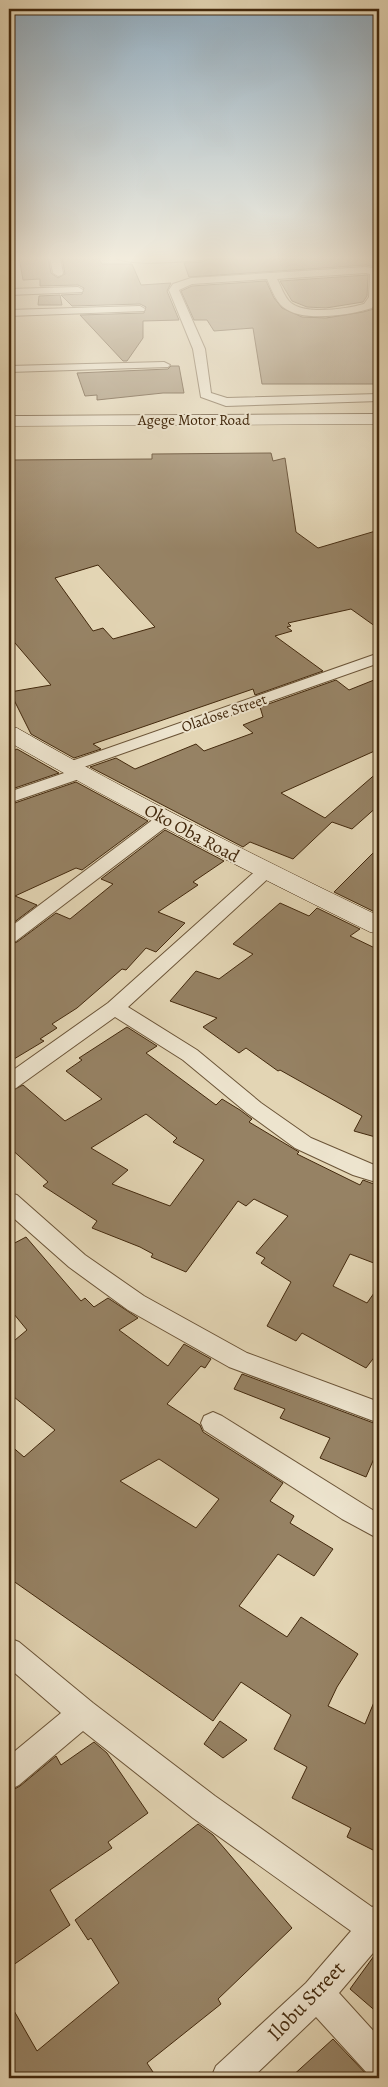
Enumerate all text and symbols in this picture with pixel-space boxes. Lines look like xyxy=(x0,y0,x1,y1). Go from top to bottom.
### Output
street label: Agege Motor Road xyxy=(137,410,251,430)
street label: Oladose Street xyxy=(179,689,269,737)
street label: Oko Oba Road xyxy=(140,798,244,868)
street label: Ilobu Street xyxy=(261,1955,351,2047)

